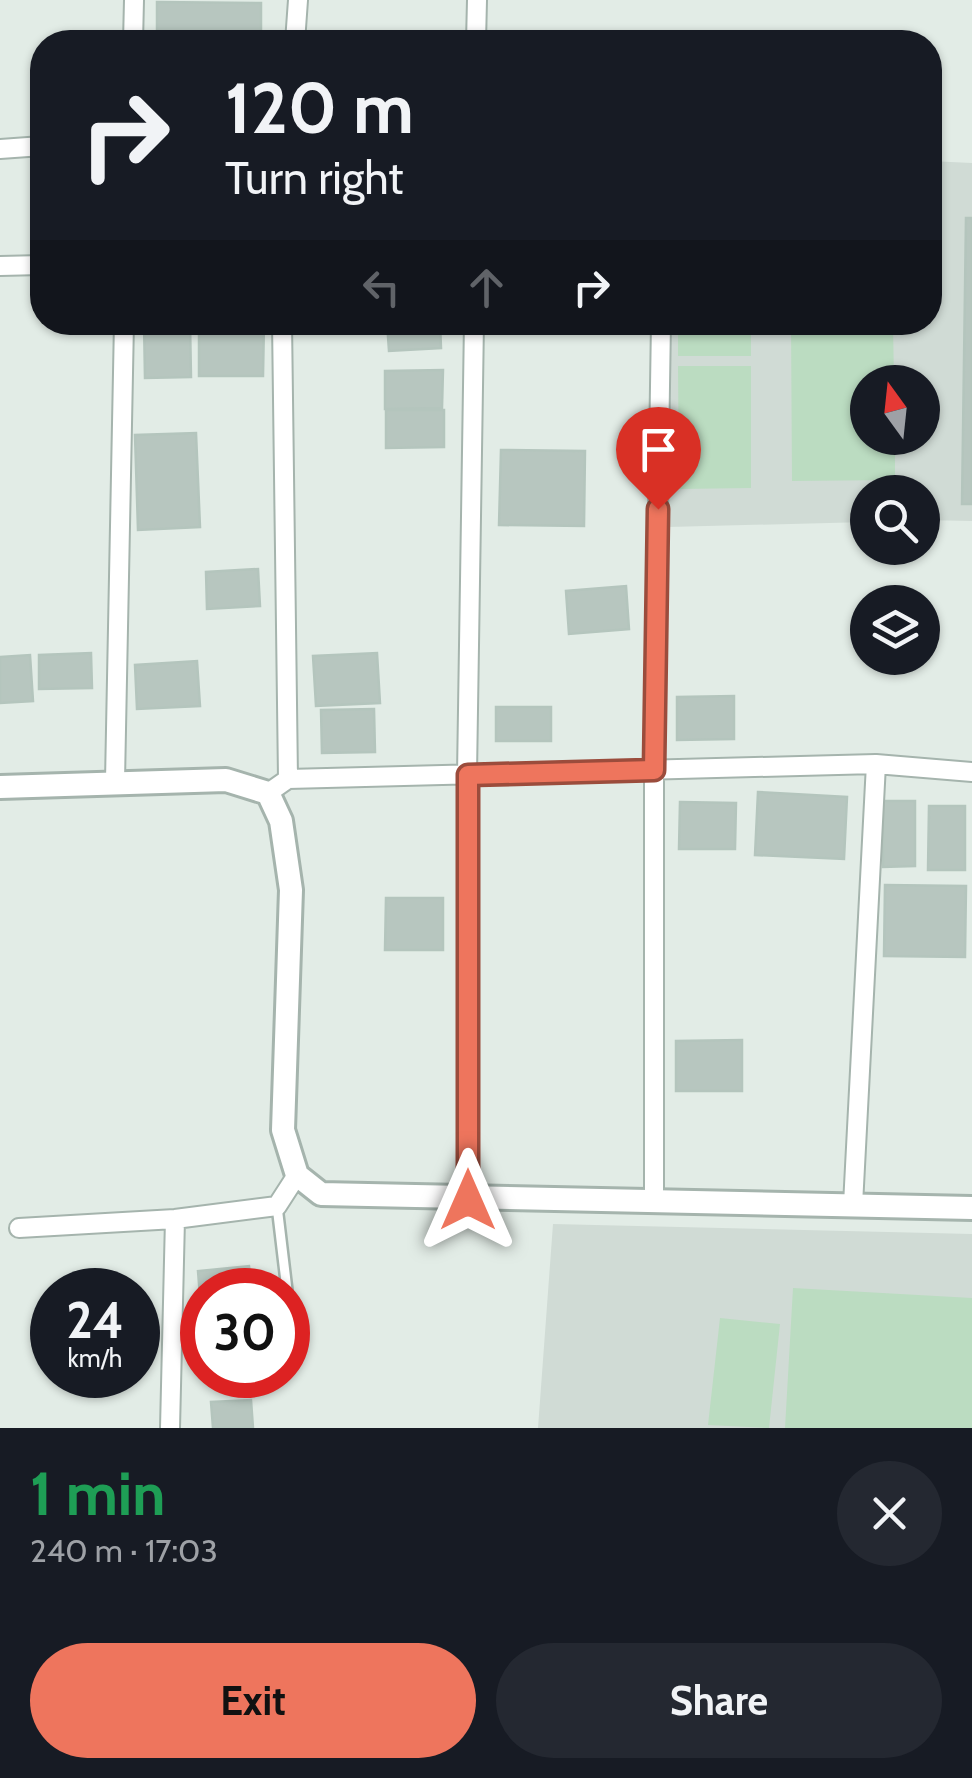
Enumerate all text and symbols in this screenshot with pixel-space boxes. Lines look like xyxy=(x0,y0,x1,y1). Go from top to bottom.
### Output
text: 120 m xyxy=(225,65,414,151)
icon: right xyxy=(60,70,190,200)
text: Turn right xyxy=(225,151,404,205)
icon: left xyxy=(354,260,409,315)
icon: ahead xyxy=(459,260,514,315)
icon: right xyxy=(564,260,619,315)
north arrow xyxy=(850,365,940,455)
map controls xyxy=(850,365,940,675)
pin xyxy=(616,407,701,510)
icon: arrive xyxy=(631,422,686,477)
button: search xyxy=(850,475,940,565)
button: layers xyxy=(850,585,940,675)
position arrow xyxy=(416,1148,520,1252)
speed limit sign: 30 xyxy=(180,1268,310,1398)
text: 24 xyxy=(66,1290,124,1351)
text: km/h xyxy=(68,1343,122,1373)
text: 1 min xyxy=(30,1457,165,1530)
button: close xyxy=(837,1461,942,1566)
text: 240 m · 17:03 xyxy=(30,1531,218,1570)
button: Exit xyxy=(30,1643,476,1758)
button: Share xyxy=(496,1643,942,1758)

